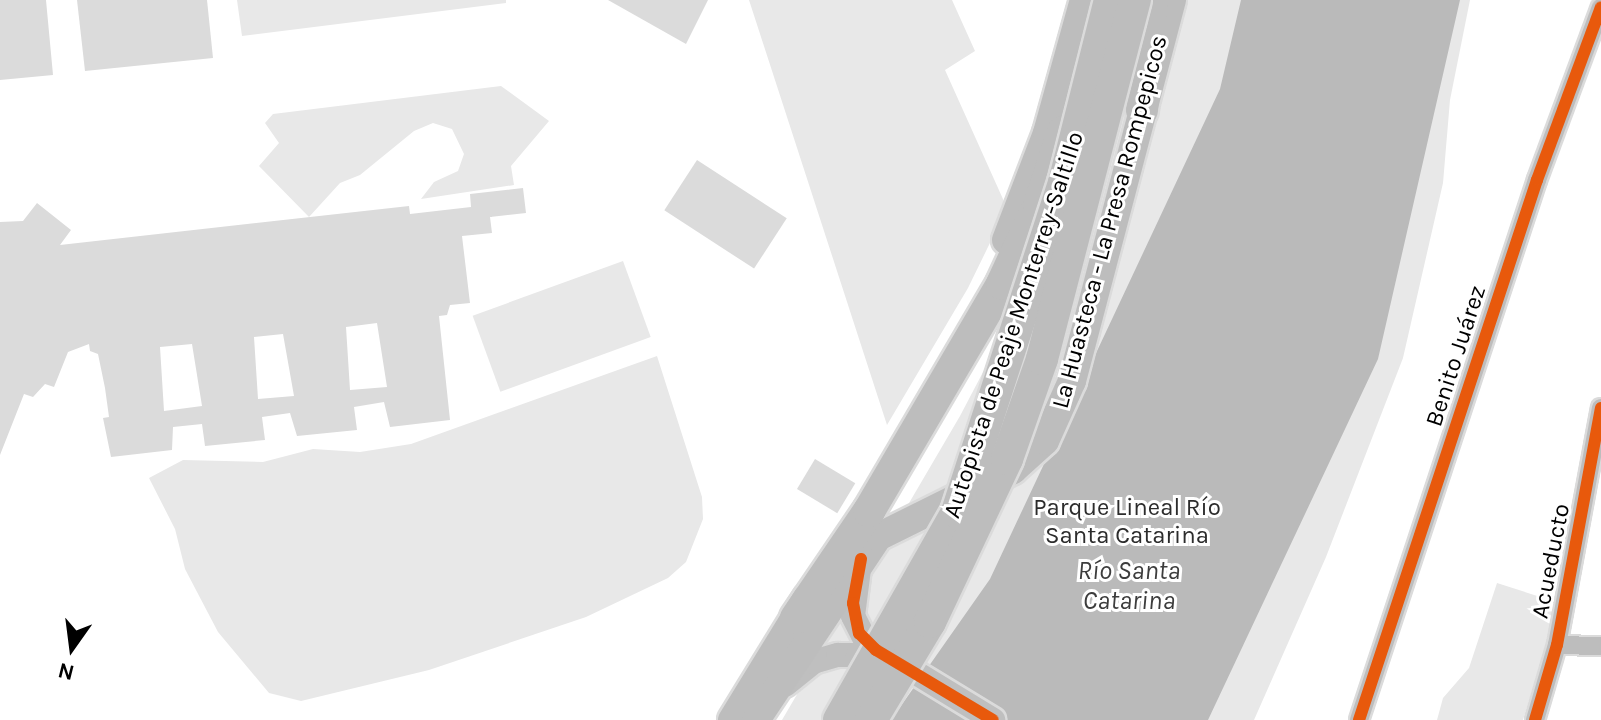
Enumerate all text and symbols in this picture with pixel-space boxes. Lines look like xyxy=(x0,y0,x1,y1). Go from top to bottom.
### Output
street label: La Huasteca - La Presa Rompepicos xyxy=(1046,32,1174,412)
street label: Autopista de Peaje Monterrey-Saltillo xyxy=(938,128,1090,522)
street label: Benito Juárez xyxy=(1420,282,1492,430)
park label: Parque Lineal Río Santa Catarina xyxy=(1033,494,1221,550)
street label: Acueducto xyxy=(1526,501,1576,621)
water label: Río Santa Catarina xyxy=(1078,555,1180,616)
north arrow xyxy=(32,608,112,688)
text: N xyxy=(55,657,77,686)

